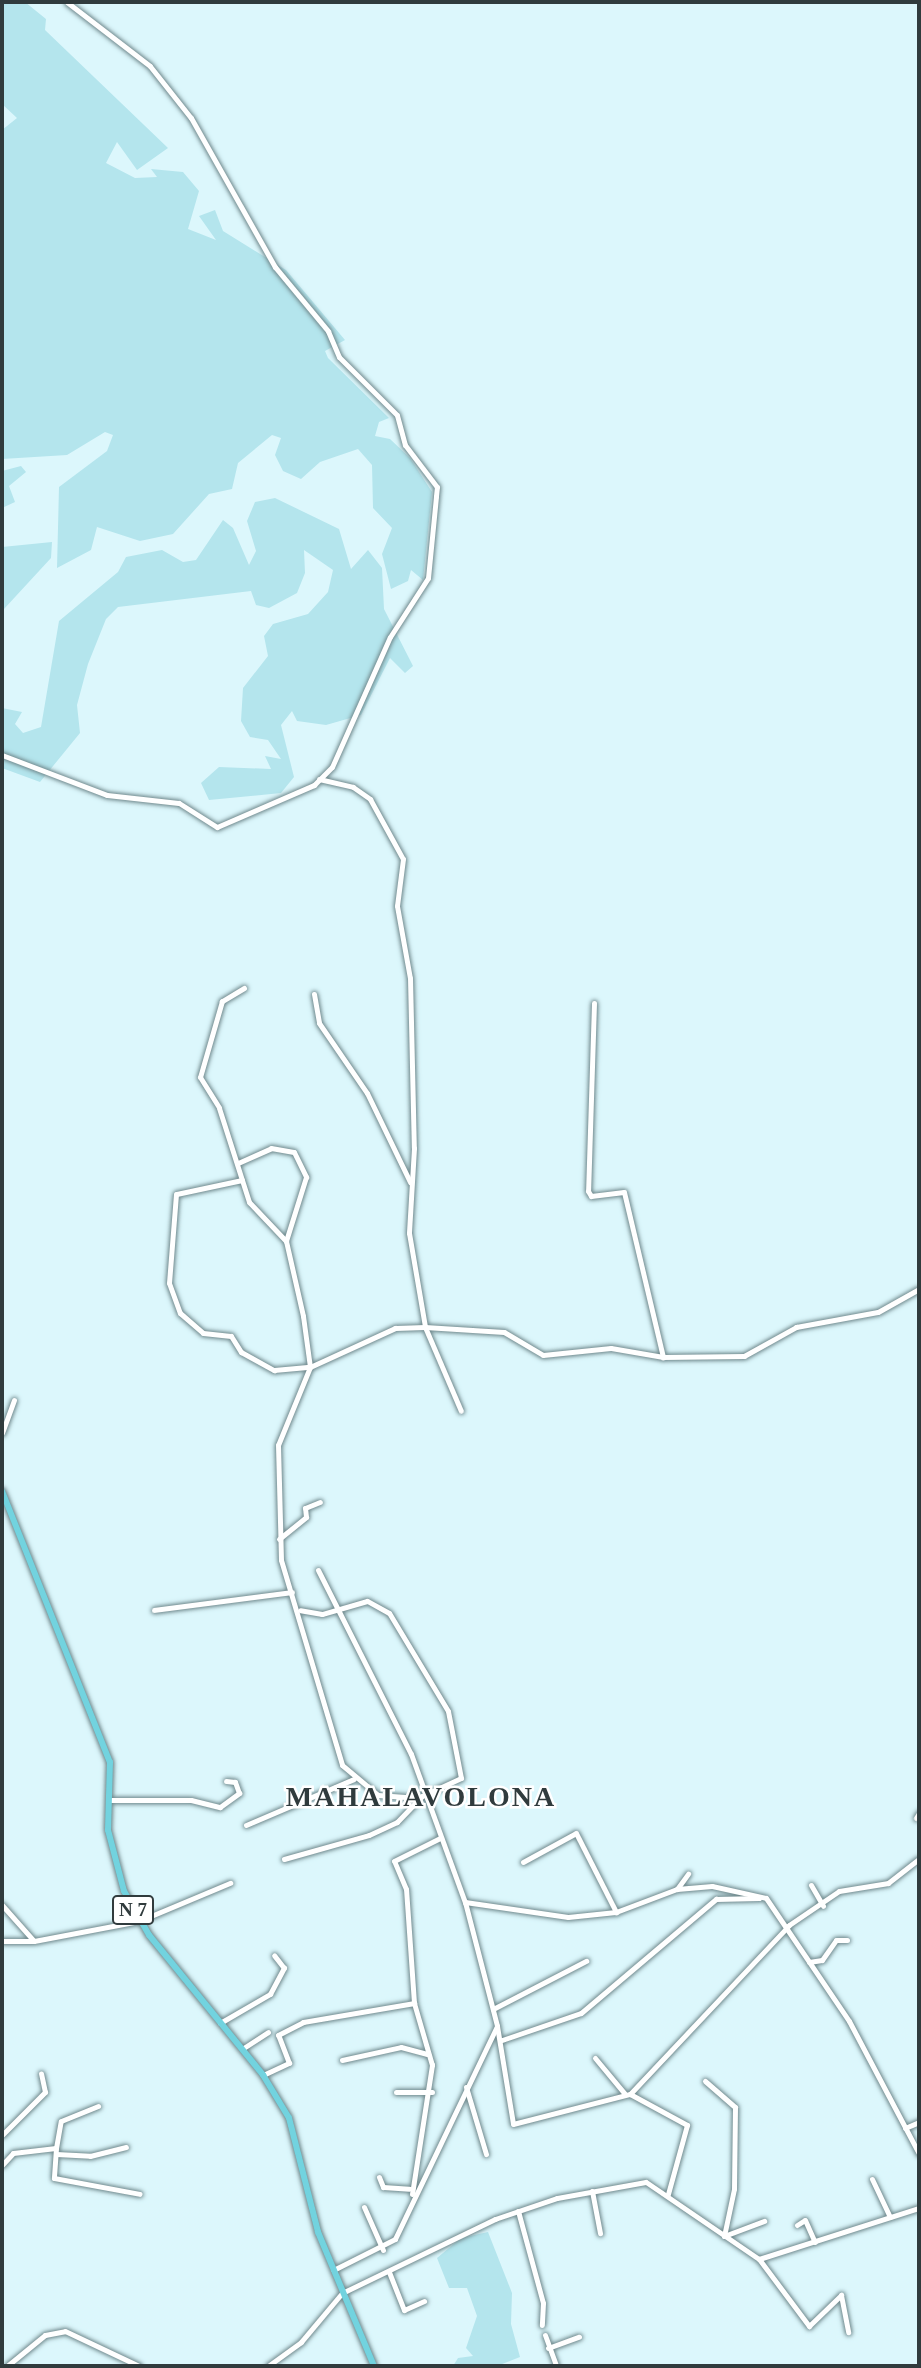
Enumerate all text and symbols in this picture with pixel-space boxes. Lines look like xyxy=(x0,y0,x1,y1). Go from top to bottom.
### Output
district label: MAHALAVOLONA xyxy=(287,1780,555,1814)
road number: N 7 xyxy=(112,1894,154,1926)

